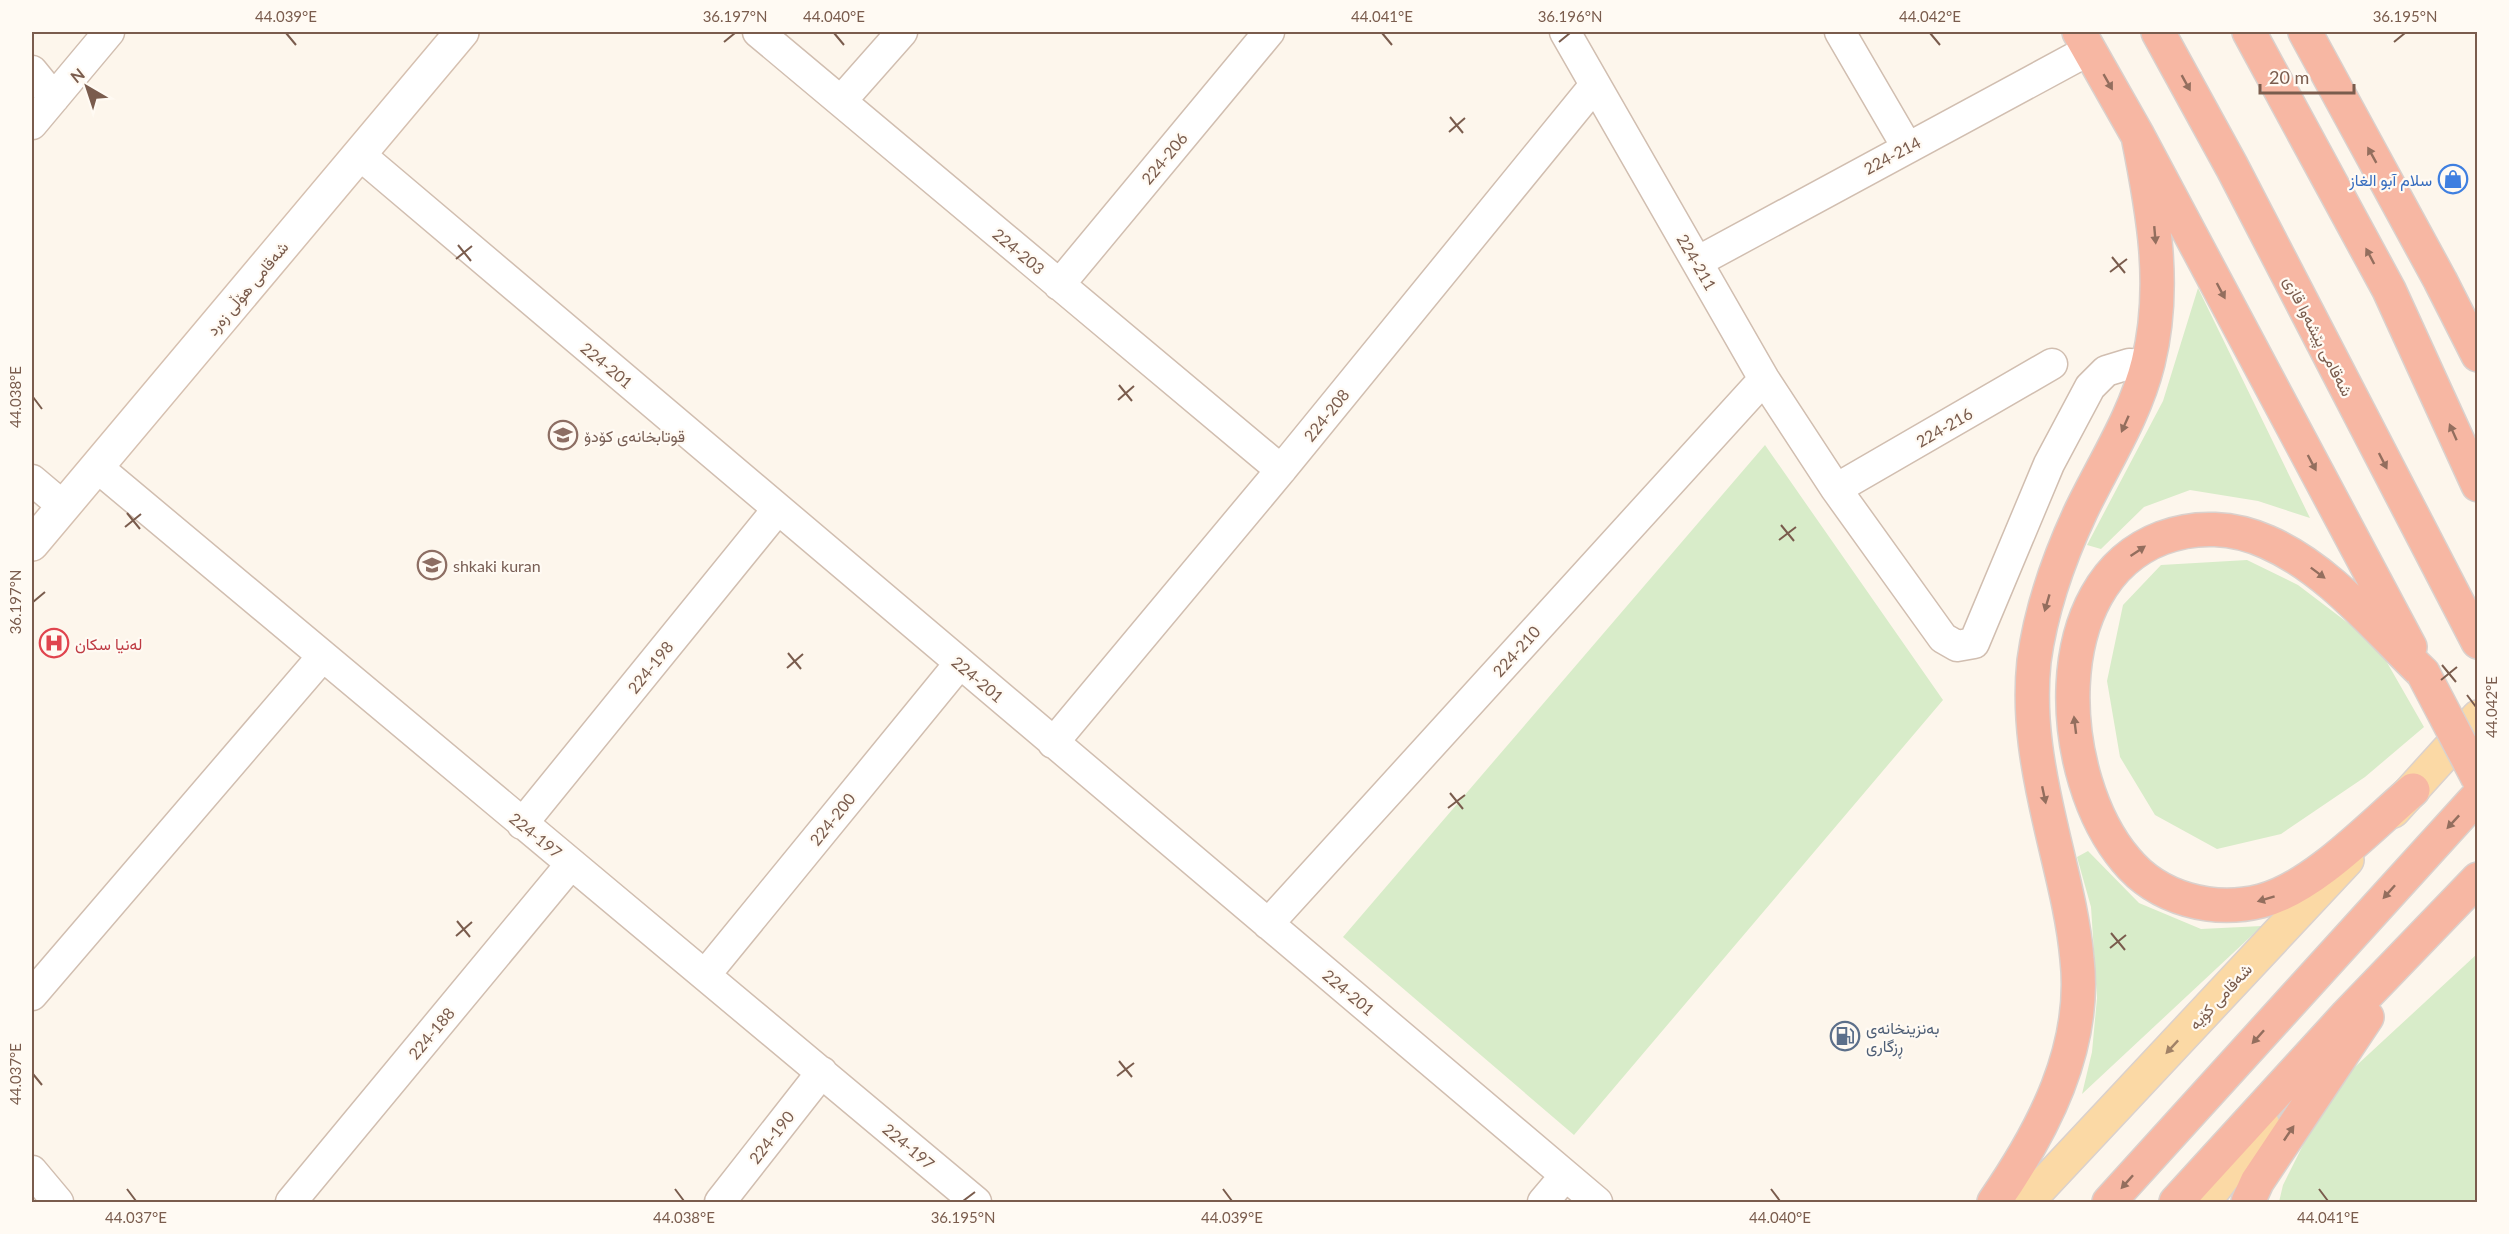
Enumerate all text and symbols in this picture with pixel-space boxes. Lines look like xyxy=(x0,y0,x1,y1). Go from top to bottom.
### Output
text: 44.039°E xyxy=(255,7,317,25)
text: 36.197°N xyxy=(703,7,767,25)
text: 44.040°E xyxy=(803,7,865,25)
text: 44.041°E xyxy=(1351,7,1413,25)
text: 36.196°N xyxy=(1538,7,1602,25)
text: 44.042°E xyxy=(1899,7,1961,25)
text: 36.195°N xyxy=(2373,7,2437,25)
north arrow xyxy=(57,57,117,117)
scale bar xyxy=(2260,57,2354,95)
text: N xyxy=(66,64,88,86)
text: 20 m xyxy=(2269,66,2309,88)
one-way arrow xyxy=(2102,74,2112,91)
one-way arrow xyxy=(2181,75,2191,92)
street label: 224-206 xyxy=(1137,128,1191,188)
street label: 224-214 xyxy=(1860,132,1924,178)
one-way arrow xyxy=(2367,146,2377,163)
shop icon: سلام آبو الغاز xyxy=(2437,163,2469,195)
place label: سلام آبو الغاز xyxy=(2348,170,2432,191)
street label: 224-203 xyxy=(989,224,1049,278)
one-way arrow xyxy=(2150,225,2160,244)
street label: 224-211 xyxy=(1673,231,1721,293)
street label: شەقامی هۆڵی زەرد xyxy=(202,237,293,340)
one-way arrow xyxy=(2365,247,2375,264)
street label: شەقامی پێشەوا قازی xyxy=(2278,273,2357,401)
one-way arrow xyxy=(2216,282,2225,299)
street label: 224-201 xyxy=(577,338,637,392)
text: 44.038°E xyxy=(6,366,24,428)
street label: 224-208 xyxy=(1299,385,1353,445)
street label: 224-216 xyxy=(1913,403,1975,451)
one-way arrow xyxy=(2120,416,2129,433)
school or university icon: قوتابخانەی کۆدۆ xyxy=(547,419,579,451)
one-way arrow xyxy=(2449,424,2458,441)
place label: قوتابخانەی کۆدۆ xyxy=(584,426,685,447)
one-way arrow xyxy=(2378,452,2388,469)
one-way arrow xyxy=(2307,455,2317,472)
one-way arrow xyxy=(2130,546,2147,557)
school or university icon: shkaki kuran xyxy=(416,549,448,581)
place label: shkaki kuran xyxy=(453,556,541,575)
one-way arrow xyxy=(2309,567,2325,579)
text: 36.197°N xyxy=(6,570,24,634)
one-way arrow xyxy=(2041,594,2051,612)
street label: 224-210 xyxy=(1488,622,1544,680)
hospital icon: لەنیا سکان xyxy=(38,627,70,659)
place label: لەنیا سکان xyxy=(75,634,142,654)
street label: 224-198 xyxy=(623,637,677,697)
street label: 224-201 xyxy=(948,652,1008,706)
text: 44.042°E xyxy=(2482,676,2500,738)
one-way arrow xyxy=(2070,716,2079,735)
one-way arrow xyxy=(2040,786,2049,805)
street label: 224-200 xyxy=(805,789,859,849)
street label: 224-197 xyxy=(506,808,566,862)
one-way arrow xyxy=(2446,815,2460,829)
one-way arrow xyxy=(2382,885,2396,900)
one-way arrow xyxy=(2257,895,2275,904)
street label: شەقامی کۆیە xyxy=(2185,959,2257,1034)
street label: 224-201 xyxy=(1319,965,1379,1019)
street label: 224-188 xyxy=(404,1003,458,1063)
place label: بەنزینخانەی ڕزگاری xyxy=(1866,1018,1939,1059)
fuel station icon: بەنزینخانەی ڕزگاری xyxy=(1829,1020,1861,1052)
one-way arrow xyxy=(2252,1029,2265,1044)
one-way arrow xyxy=(2165,1040,2179,1054)
text: 44.037°E xyxy=(6,1043,24,1105)
street label: 224-190 xyxy=(745,1107,797,1167)
street label: 224-197 xyxy=(879,1119,939,1173)
one-way arrow xyxy=(2283,1125,2294,1141)
one-way arrow xyxy=(2121,1174,2134,1189)
text: 44.037°E xyxy=(105,1208,167,1226)
text: 44.038°E xyxy=(653,1208,715,1226)
text: 36.195°N xyxy=(931,1208,995,1226)
text: 44.039°E xyxy=(1201,1208,1263,1226)
text: 44.040°E xyxy=(1749,1208,1811,1226)
text: 44.041°E xyxy=(2297,1208,2359,1226)

